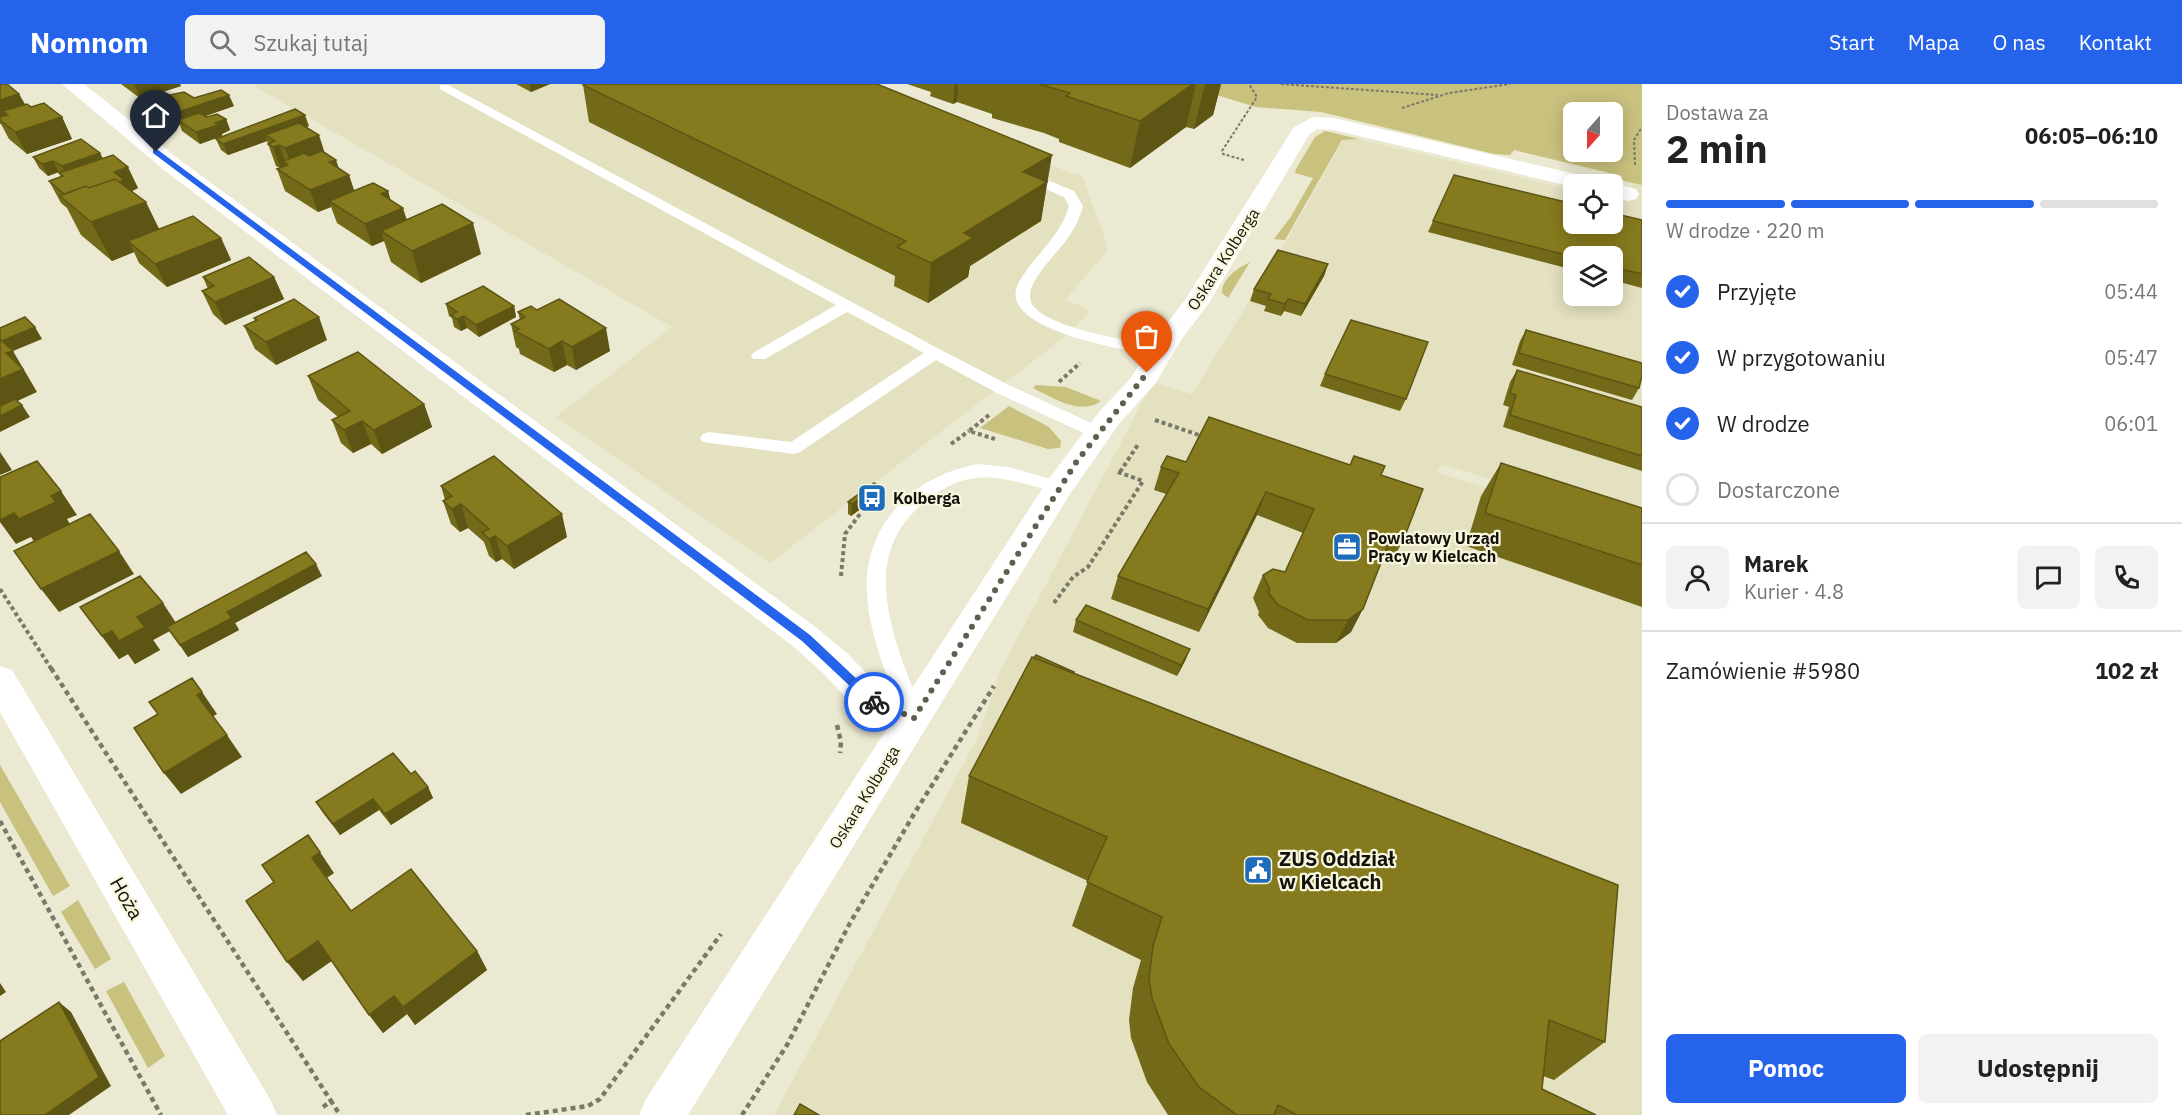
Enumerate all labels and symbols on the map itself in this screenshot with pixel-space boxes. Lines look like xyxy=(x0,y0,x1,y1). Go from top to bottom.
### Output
pin xyxy=(130,90,181,152)
north arrow xyxy=(1563,102,1623,162)
street label: Oskara Kolberga xyxy=(1183,204,1264,314)
pin xyxy=(1121,311,1172,373)
bus stop icon: Kolberga xyxy=(856,482,888,514)
place label: Kolberga xyxy=(893,488,960,508)
place label: Powiatowy Urząd Pracy w Kielcach xyxy=(1368,528,1499,566)
office icon: Powiatowy Urząd Pracy w Kielcach xyxy=(1331,531,1363,563)
courier xyxy=(844,672,904,732)
street label: Oskara Kolberga xyxy=(824,741,904,852)
place label: ZUS Oddział w Kielcach xyxy=(1279,845,1395,895)
public building icon: ZUS Oddział w Kielcach xyxy=(1242,854,1274,886)
street label: Hoża xyxy=(104,872,150,925)

